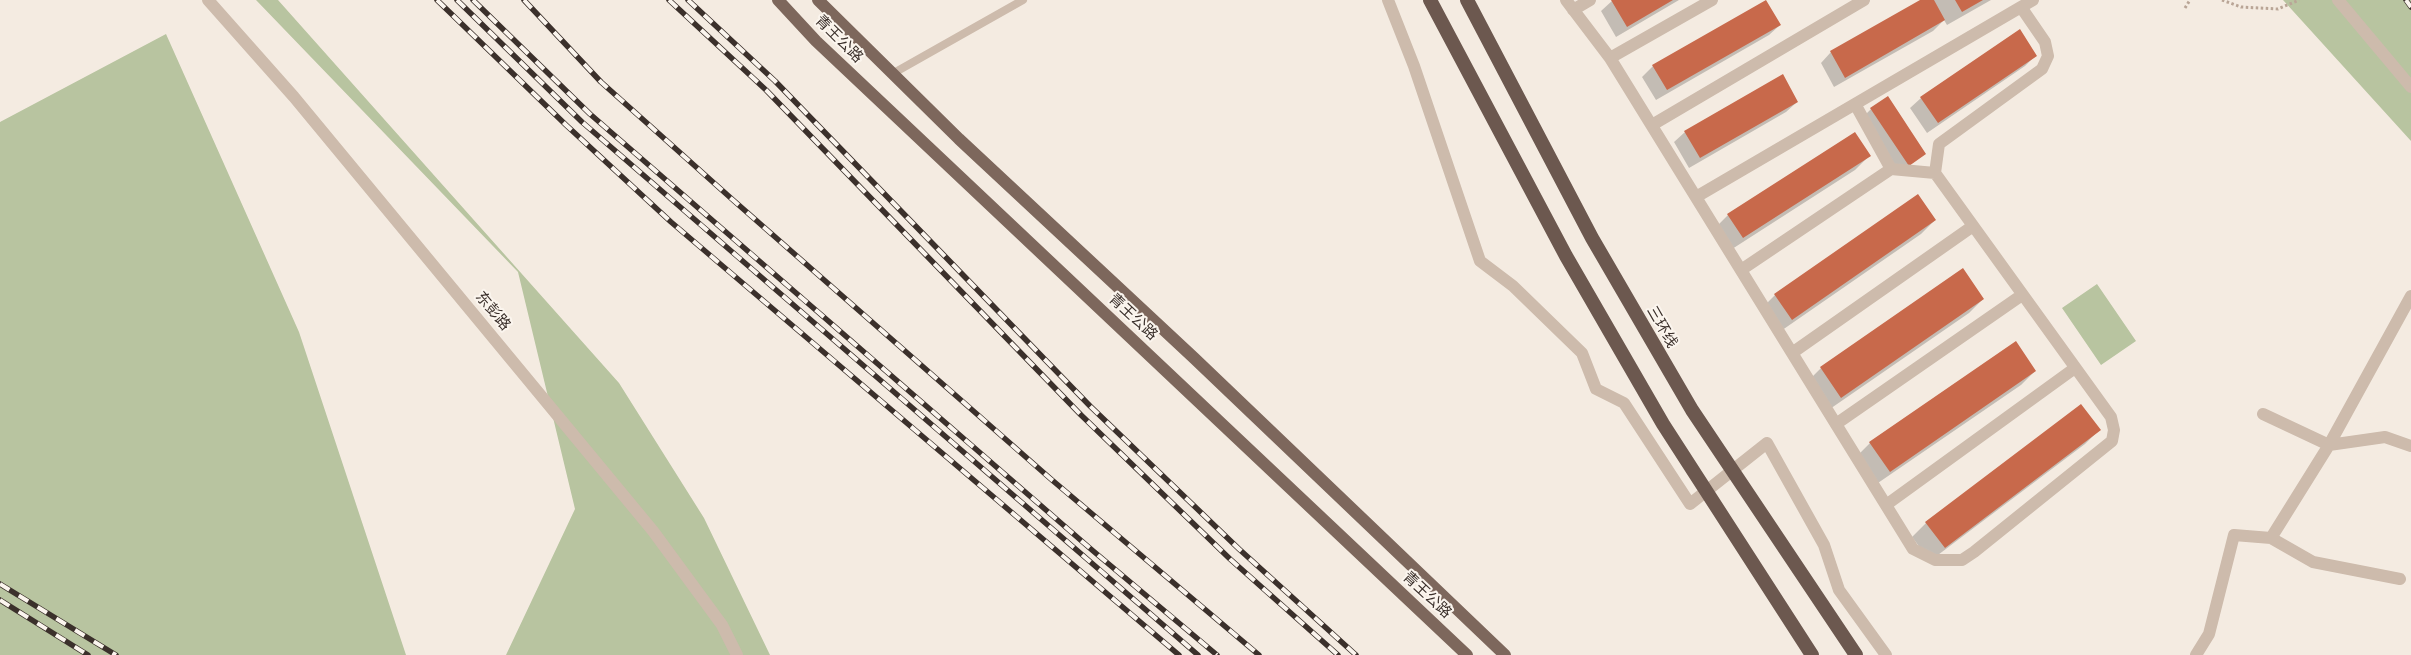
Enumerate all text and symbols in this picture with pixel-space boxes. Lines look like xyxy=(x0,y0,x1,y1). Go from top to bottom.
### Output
street label: 青王公路 xyxy=(811,11,867,67)
street label: 东彭路 xyxy=(472,288,514,334)
street label: 青王公路 xyxy=(1105,290,1161,344)
street label: 三环线 xyxy=(1643,303,1681,351)
street label: 青王公路 xyxy=(1399,568,1455,622)

